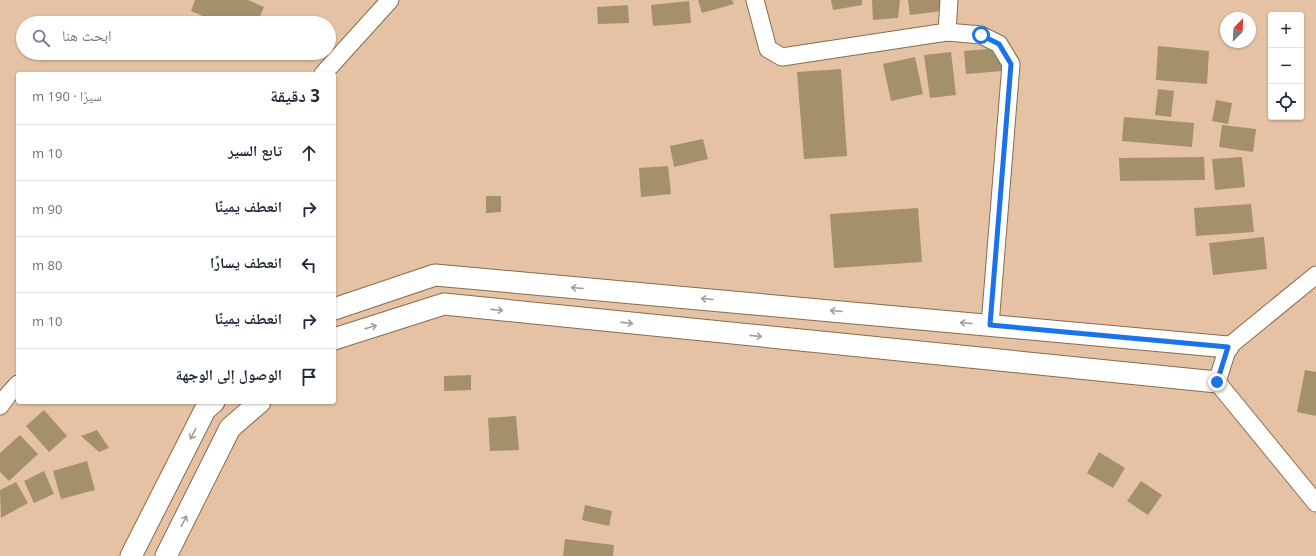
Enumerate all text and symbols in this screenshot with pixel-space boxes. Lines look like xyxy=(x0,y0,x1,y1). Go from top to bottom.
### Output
north arrow xyxy=(1220,12,1256,48)
map controls xyxy=(1268,12,1304,120)
button: + xyxy=(1268,12,1304,48)
search box xyxy=(16,16,336,60)
text: ابحث هنا xyxy=(62,25,112,45)
route start xyxy=(972,26,990,44)
icon: search xyxy=(30,27,52,49)
button: − xyxy=(1268,48,1304,84)
text: 3 دقيقة xyxy=(270,84,320,107)
button: locate xyxy=(1268,84,1304,120)
text: سيرًا · 190 m xyxy=(32,87,102,105)
text: تابع السير xyxy=(228,140,282,160)
icon: ahead xyxy=(298,142,320,164)
text: 10 m xyxy=(32,144,62,162)
text: انعطف يمينًا xyxy=(214,196,282,216)
icon: right xyxy=(298,198,320,220)
text: 90 m xyxy=(32,200,62,218)
text: انعطف يسارًا xyxy=(210,252,282,272)
icon: left xyxy=(298,254,320,276)
text: 80 m xyxy=(32,256,62,274)
one-way arrow xyxy=(571,284,584,291)
one-way arrow xyxy=(701,296,714,303)
one-way arrow xyxy=(490,306,503,313)
text: انعطف يمينًا xyxy=(214,308,282,328)
one-way arrow xyxy=(830,308,843,315)
icon: right xyxy=(298,310,320,332)
text: 10 m xyxy=(32,312,62,330)
one-way arrow xyxy=(620,319,633,326)
one-way arrow xyxy=(960,319,973,327)
one-way arrow xyxy=(365,323,378,330)
one-way arrow xyxy=(749,332,762,339)
text: الوصول إلى الوجهة xyxy=(176,364,282,384)
icon: arrive xyxy=(298,366,320,388)
route end xyxy=(1208,373,1226,391)
one-way arrow xyxy=(189,428,196,440)
one-way arrow xyxy=(181,515,188,527)

